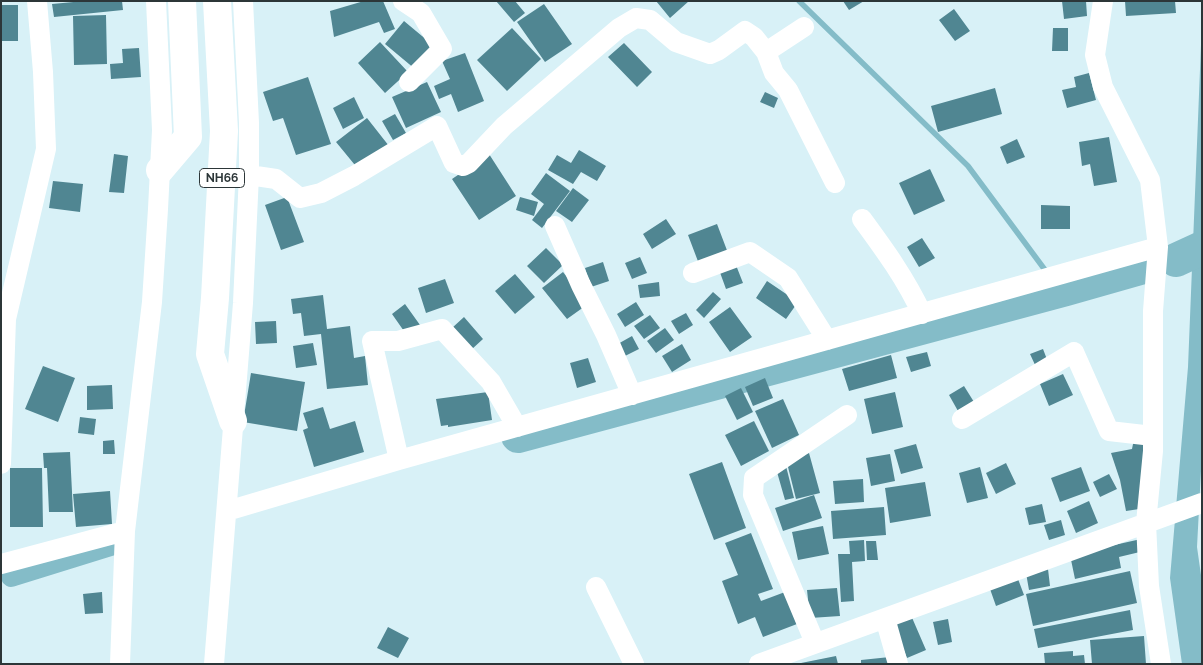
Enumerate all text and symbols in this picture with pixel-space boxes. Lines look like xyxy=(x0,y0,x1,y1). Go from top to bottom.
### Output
road number: NH66 xyxy=(200,168,244,188)

